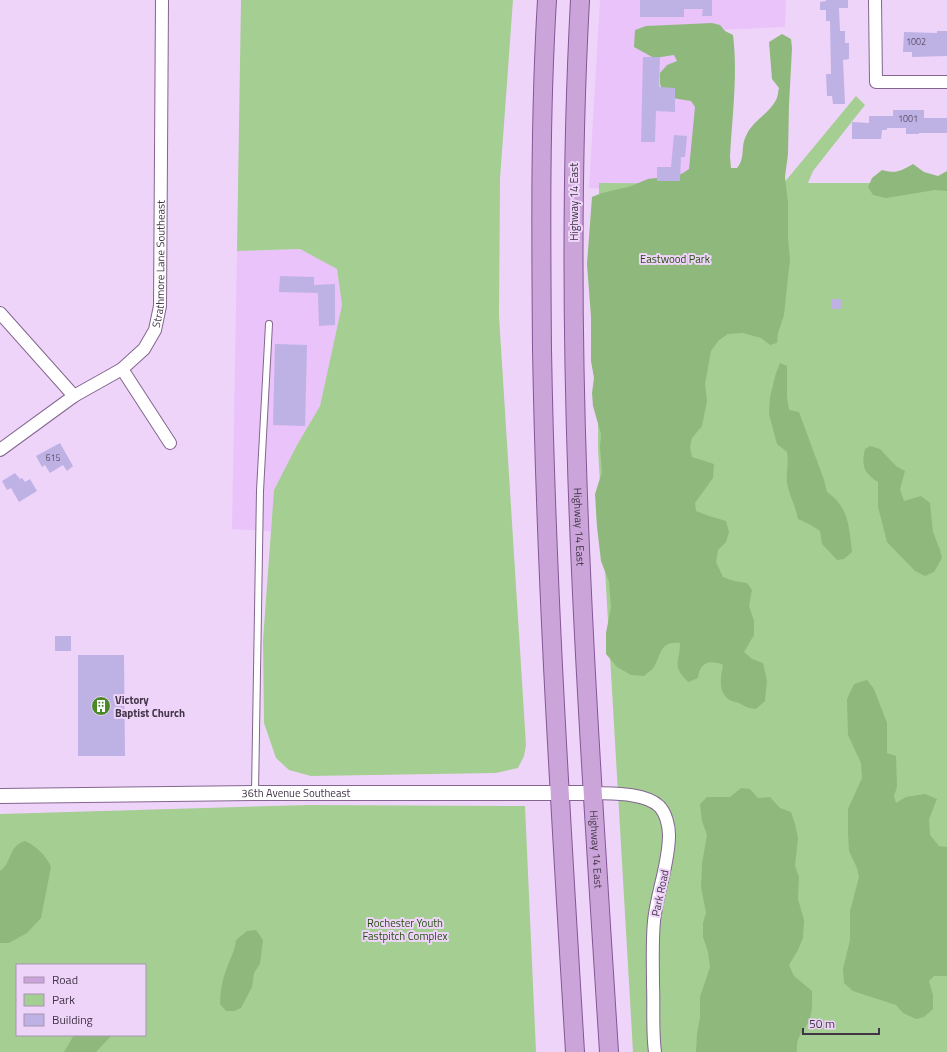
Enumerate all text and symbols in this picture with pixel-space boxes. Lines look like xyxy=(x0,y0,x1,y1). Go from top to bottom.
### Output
house number: 1002 xyxy=(906,35,926,48)
house number: 1001 xyxy=(898,112,918,125)
street label: Highway 14 East xyxy=(566,163,582,241)
street label: Strathmore Lane Southeast xyxy=(148,200,169,329)
park label: Eastwood Park xyxy=(640,251,711,267)
house number: 615 xyxy=(45,451,61,464)
street label: Highway 14 East xyxy=(570,487,589,566)
place label: Victory Baptist Church xyxy=(115,692,185,721)
building icon: Victory Baptist Church xyxy=(90,695,112,717)
street label: 36th Avenue Southeast xyxy=(241,785,351,801)
street label: Highway 14 East xyxy=(586,810,607,889)
street label: Park Road xyxy=(647,868,673,918)
park label: Rochester Youth Fastpitch Complex xyxy=(363,915,447,944)
legend xyxy=(16,964,146,1036)
text: Road xyxy=(52,970,78,989)
text: Park xyxy=(52,990,75,1009)
text: Building xyxy=(52,1010,93,1029)
scale bar xyxy=(803,1010,879,1036)
text: 50 m xyxy=(809,1014,835,1033)

